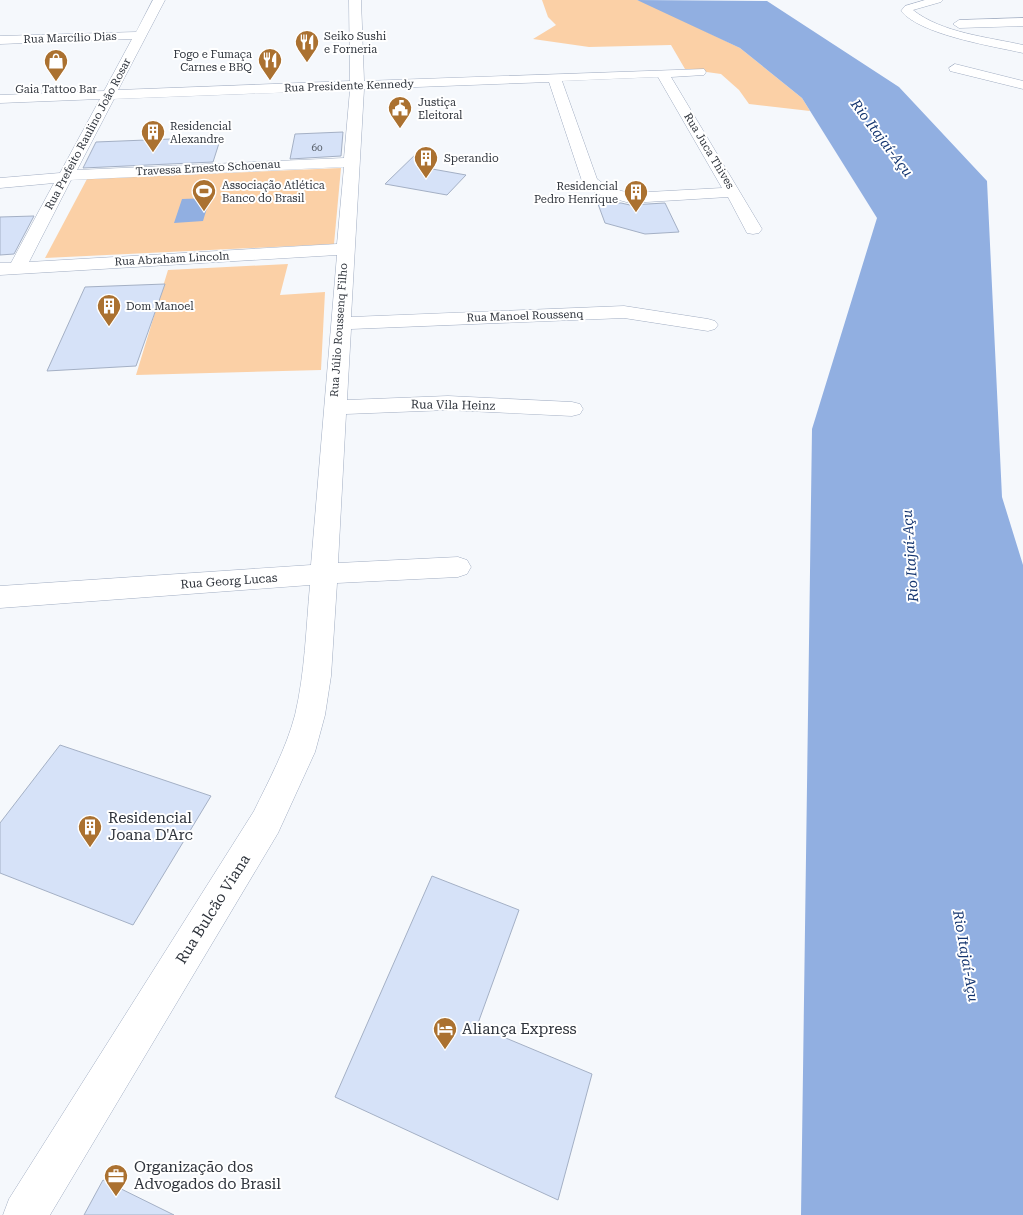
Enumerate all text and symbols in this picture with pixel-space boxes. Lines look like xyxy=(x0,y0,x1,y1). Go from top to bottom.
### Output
restaurant icon: Seiko Sushi e Forneria xyxy=(294,29,320,63)
street label: Rua Marcílio Dias xyxy=(23,30,117,46)
place label: Seiko Sushi e Forneria xyxy=(324,30,387,56)
restaurant icon: Fogo e Fumaça Carnes e BBQ xyxy=(257,47,283,81)
shop icon: Gaia Tattoo Bar xyxy=(43,48,69,82)
place label: Fogo e Fumaça Carnes e BBQ xyxy=(173,48,252,74)
street label: Rua Prefeito Raulino João Rosar xyxy=(42,56,134,212)
street label: Rua Presidente Kennedy xyxy=(284,77,415,95)
place label: Gaia Tattoo Bar xyxy=(15,83,97,96)
public building icon: Justiça Eleitoral xyxy=(387,95,413,129)
water label: Rio Itajaí-Açu xyxy=(847,95,916,180)
place label: Justiça Eleitoral xyxy=(418,96,463,122)
street label: Rua Juca Thives xyxy=(681,111,737,191)
building icon: Residencial Alexandre xyxy=(140,119,166,153)
place label: Residencial Alexandre xyxy=(170,120,232,146)
house number: 60 xyxy=(311,142,323,153)
building icon: Sperandio xyxy=(413,145,439,179)
place label: Sperandio xyxy=(444,152,499,165)
street label: Travessa Ernesto Schoenau xyxy=(135,158,281,178)
sports icon: Associação Atlética Banco do Brasil xyxy=(191,178,217,212)
place label: Associação Atlética Banco do Brasil xyxy=(222,179,325,205)
building icon: Residencial Pedro Henrique xyxy=(623,179,649,213)
place label: Residencial Pedro Henrique xyxy=(534,180,619,206)
street label: Rua Abraham Lincoln xyxy=(114,249,230,269)
street label: Rua Júlio Roussenq Filho xyxy=(328,262,350,397)
building icon: Dom Manoel xyxy=(96,293,122,327)
place label: Dom Manoel xyxy=(126,300,194,313)
street label: Rua Manoel Roussenq xyxy=(466,307,584,325)
street label: Rua Vila Heinz xyxy=(411,397,496,413)
water label: Rio Itajaí-Açu xyxy=(899,509,921,604)
street label: Rua Georg Lucas xyxy=(180,571,278,591)
place label: Residencial Joana D'Arc xyxy=(108,809,193,844)
building icon: Residencial Joana D'Arc xyxy=(77,814,103,848)
street label: Rua Bulcão Viana xyxy=(172,851,254,967)
water label: Rio Itajaí-Açu xyxy=(950,908,982,1003)
hotel icon: Aliança Express xyxy=(432,1016,458,1050)
place label: Aliança Express xyxy=(462,1020,577,1038)
place label: Organização dos Advogados do Brasil xyxy=(134,1158,281,1193)
office icon: Organização dos Advogados do Brasil xyxy=(103,1163,129,1197)

